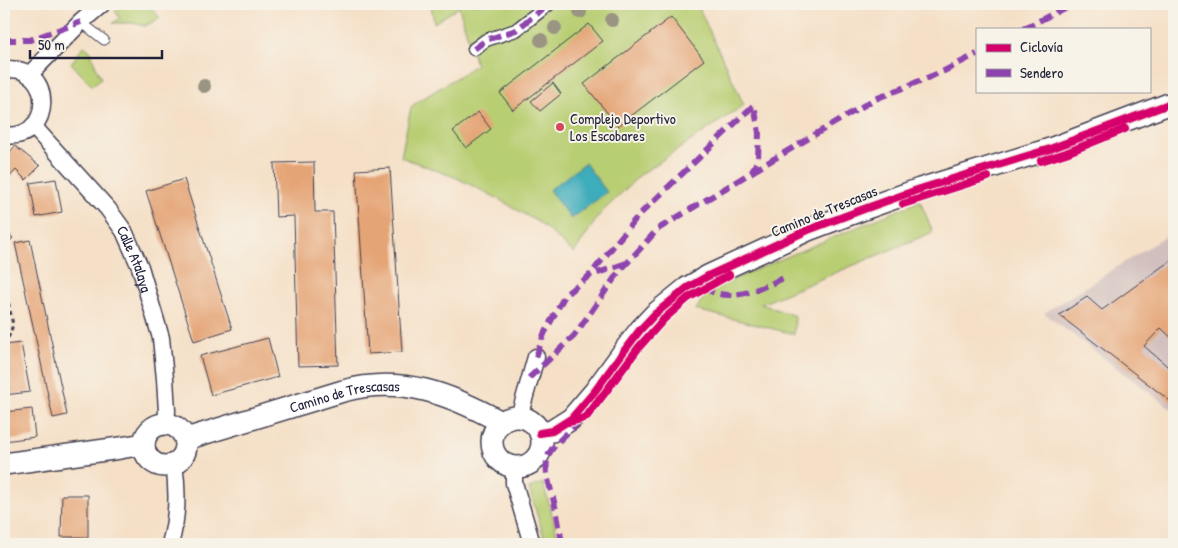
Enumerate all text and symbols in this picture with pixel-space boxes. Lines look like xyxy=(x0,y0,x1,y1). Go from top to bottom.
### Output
scale bar xyxy=(30,28,162,60)
legend xyxy=(976,28,1150,92)
text: 50 m xyxy=(38,34,65,55)
text: Ciclovía xyxy=(1020,36,1063,57)
text: Sendero xyxy=(1020,62,1063,83)
place label: Complejo Deportivo Los Escobares xyxy=(570,108,676,146)
marker: Complejo Deportivo Los Escobares xyxy=(554,121,566,133)
street label: Camino de Trescasas xyxy=(768,180,880,242)
street label: Calle Atalaya xyxy=(112,220,157,295)
street label: Camino de Trescasas xyxy=(287,375,401,417)

